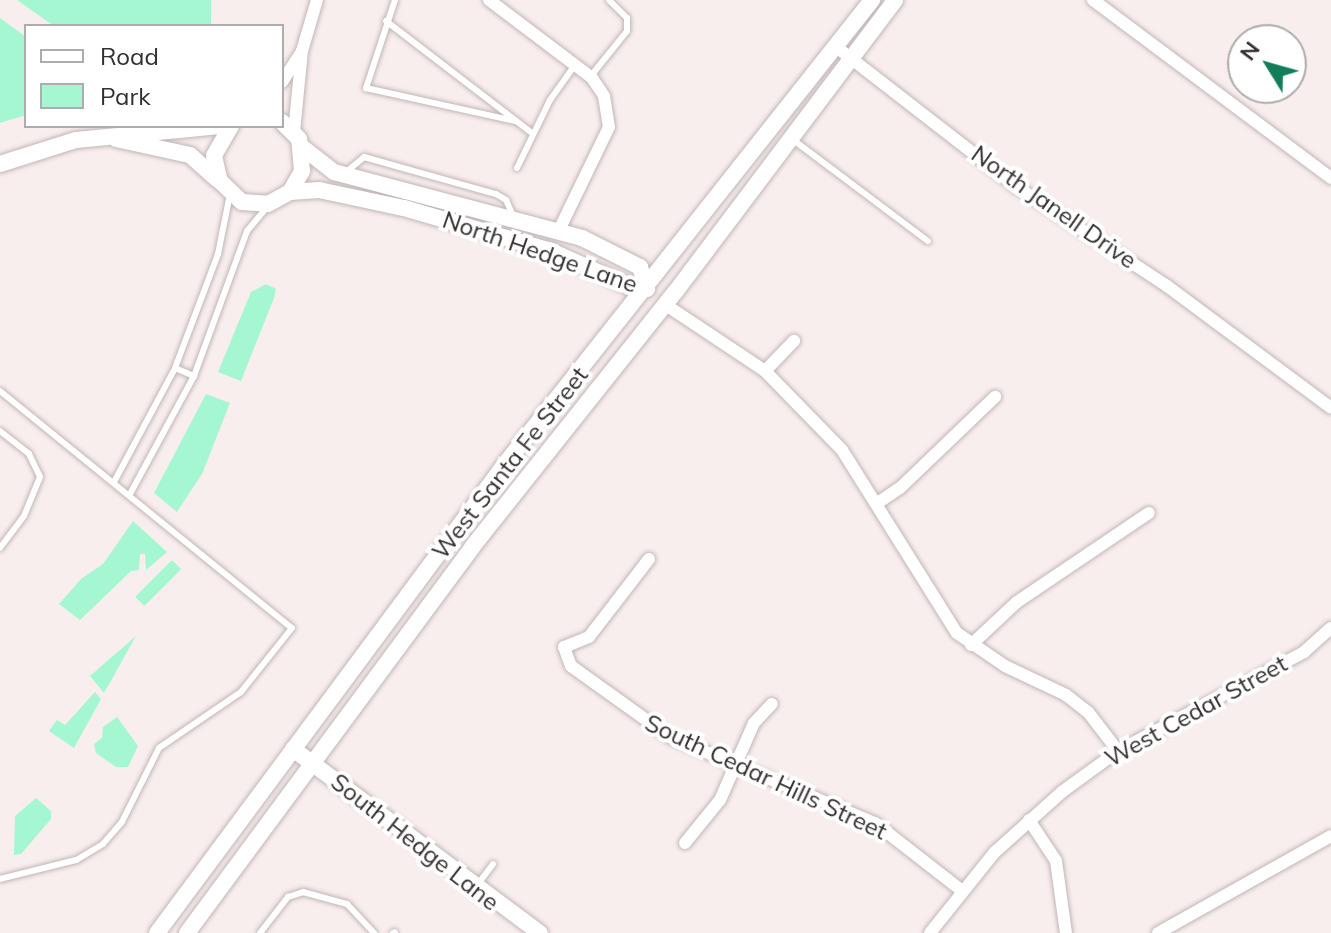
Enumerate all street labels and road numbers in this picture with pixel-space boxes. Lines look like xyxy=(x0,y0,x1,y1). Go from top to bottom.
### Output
street label: North Janell Drive xyxy=(966,139,1142,275)
street label: North Hedge Lane xyxy=(439,205,641,299)
street label: West Santa Fe Street xyxy=(426,361,594,565)
street label: West Cedar Street xyxy=(1100,649,1292,773)
street label: South Cedar Hills Street xyxy=(640,708,892,846)
street label: South Hedge Lane xyxy=(325,767,505,917)

